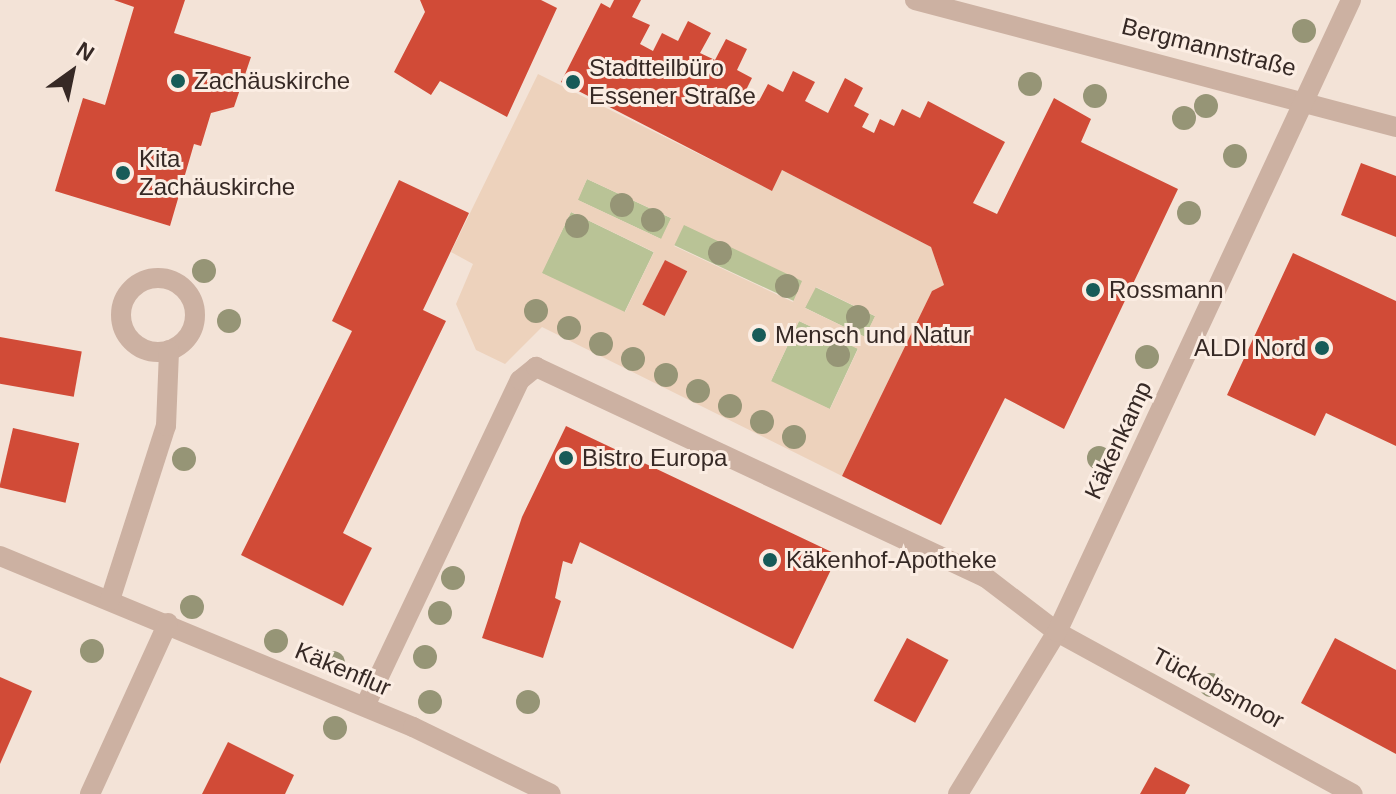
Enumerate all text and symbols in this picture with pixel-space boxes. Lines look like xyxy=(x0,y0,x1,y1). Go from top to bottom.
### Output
street label: Bergmannstraße xyxy=(1119,11,1299,83)
north arrow xyxy=(32,32,112,112)
text: N xyxy=(72,37,99,66)
place label: Stadtteilbüro Essener Straße xyxy=(589,54,756,110)
place label: Zachäuskirche xyxy=(194,67,350,95)
marker: Zachäuskirche xyxy=(169,72,187,90)
marker: Stadtteilbüro Essener Straße xyxy=(564,73,582,91)
place label: Kita Zachäuskirche xyxy=(139,145,295,201)
marker: Kita Zachäuskirche xyxy=(114,164,132,182)
place label: Rossmann xyxy=(1109,276,1224,304)
marker: Rossmann xyxy=(1084,281,1102,299)
place label: Mensch und Natur xyxy=(775,321,971,349)
marker: Mensch und Natur xyxy=(750,326,768,344)
place label: ALDI Nord xyxy=(1194,334,1306,362)
marker: ALDI Nord xyxy=(1313,339,1331,357)
street label: Käkenkamp xyxy=(1078,376,1158,504)
place label: Bistro Europa xyxy=(582,444,727,472)
marker: Bistro Europa xyxy=(557,449,575,467)
place label: Käkenhof-Apotheke xyxy=(786,546,997,574)
marker: Käkenhof-Apotheke xyxy=(761,551,779,569)
street label: Käkenflur xyxy=(291,636,395,702)
street label: Tückobsmoor xyxy=(1147,641,1289,735)

